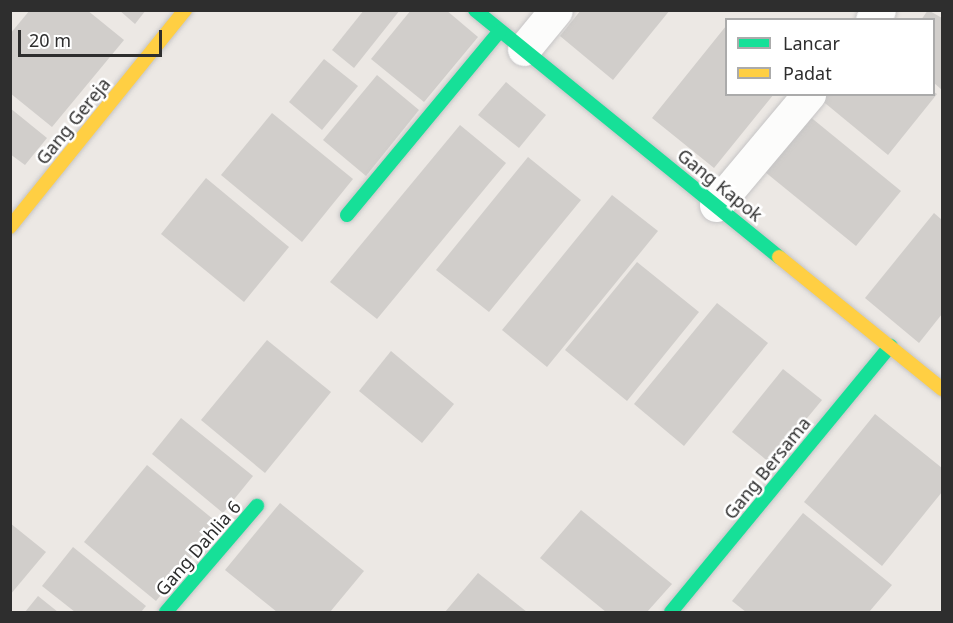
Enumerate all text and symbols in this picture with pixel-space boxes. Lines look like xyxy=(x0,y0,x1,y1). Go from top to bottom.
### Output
scale bar xyxy=(21,18,165,56)
legend xyxy=(725,18,935,96)
text: 20 m xyxy=(29,28,71,52)
text: Lancar xyxy=(783,31,840,55)
text: Padat xyxy=(783,61,832,85)
street label: Gang Gereja xyxy=(31,73,115,169)
street label: Gang Kapok xyxy=(673,144,767,226)
street label: Gang Bersama xyxy=(719,413,815,523)
street label: Gang Dahlia 6 xyxy=(151,496,245,600)

